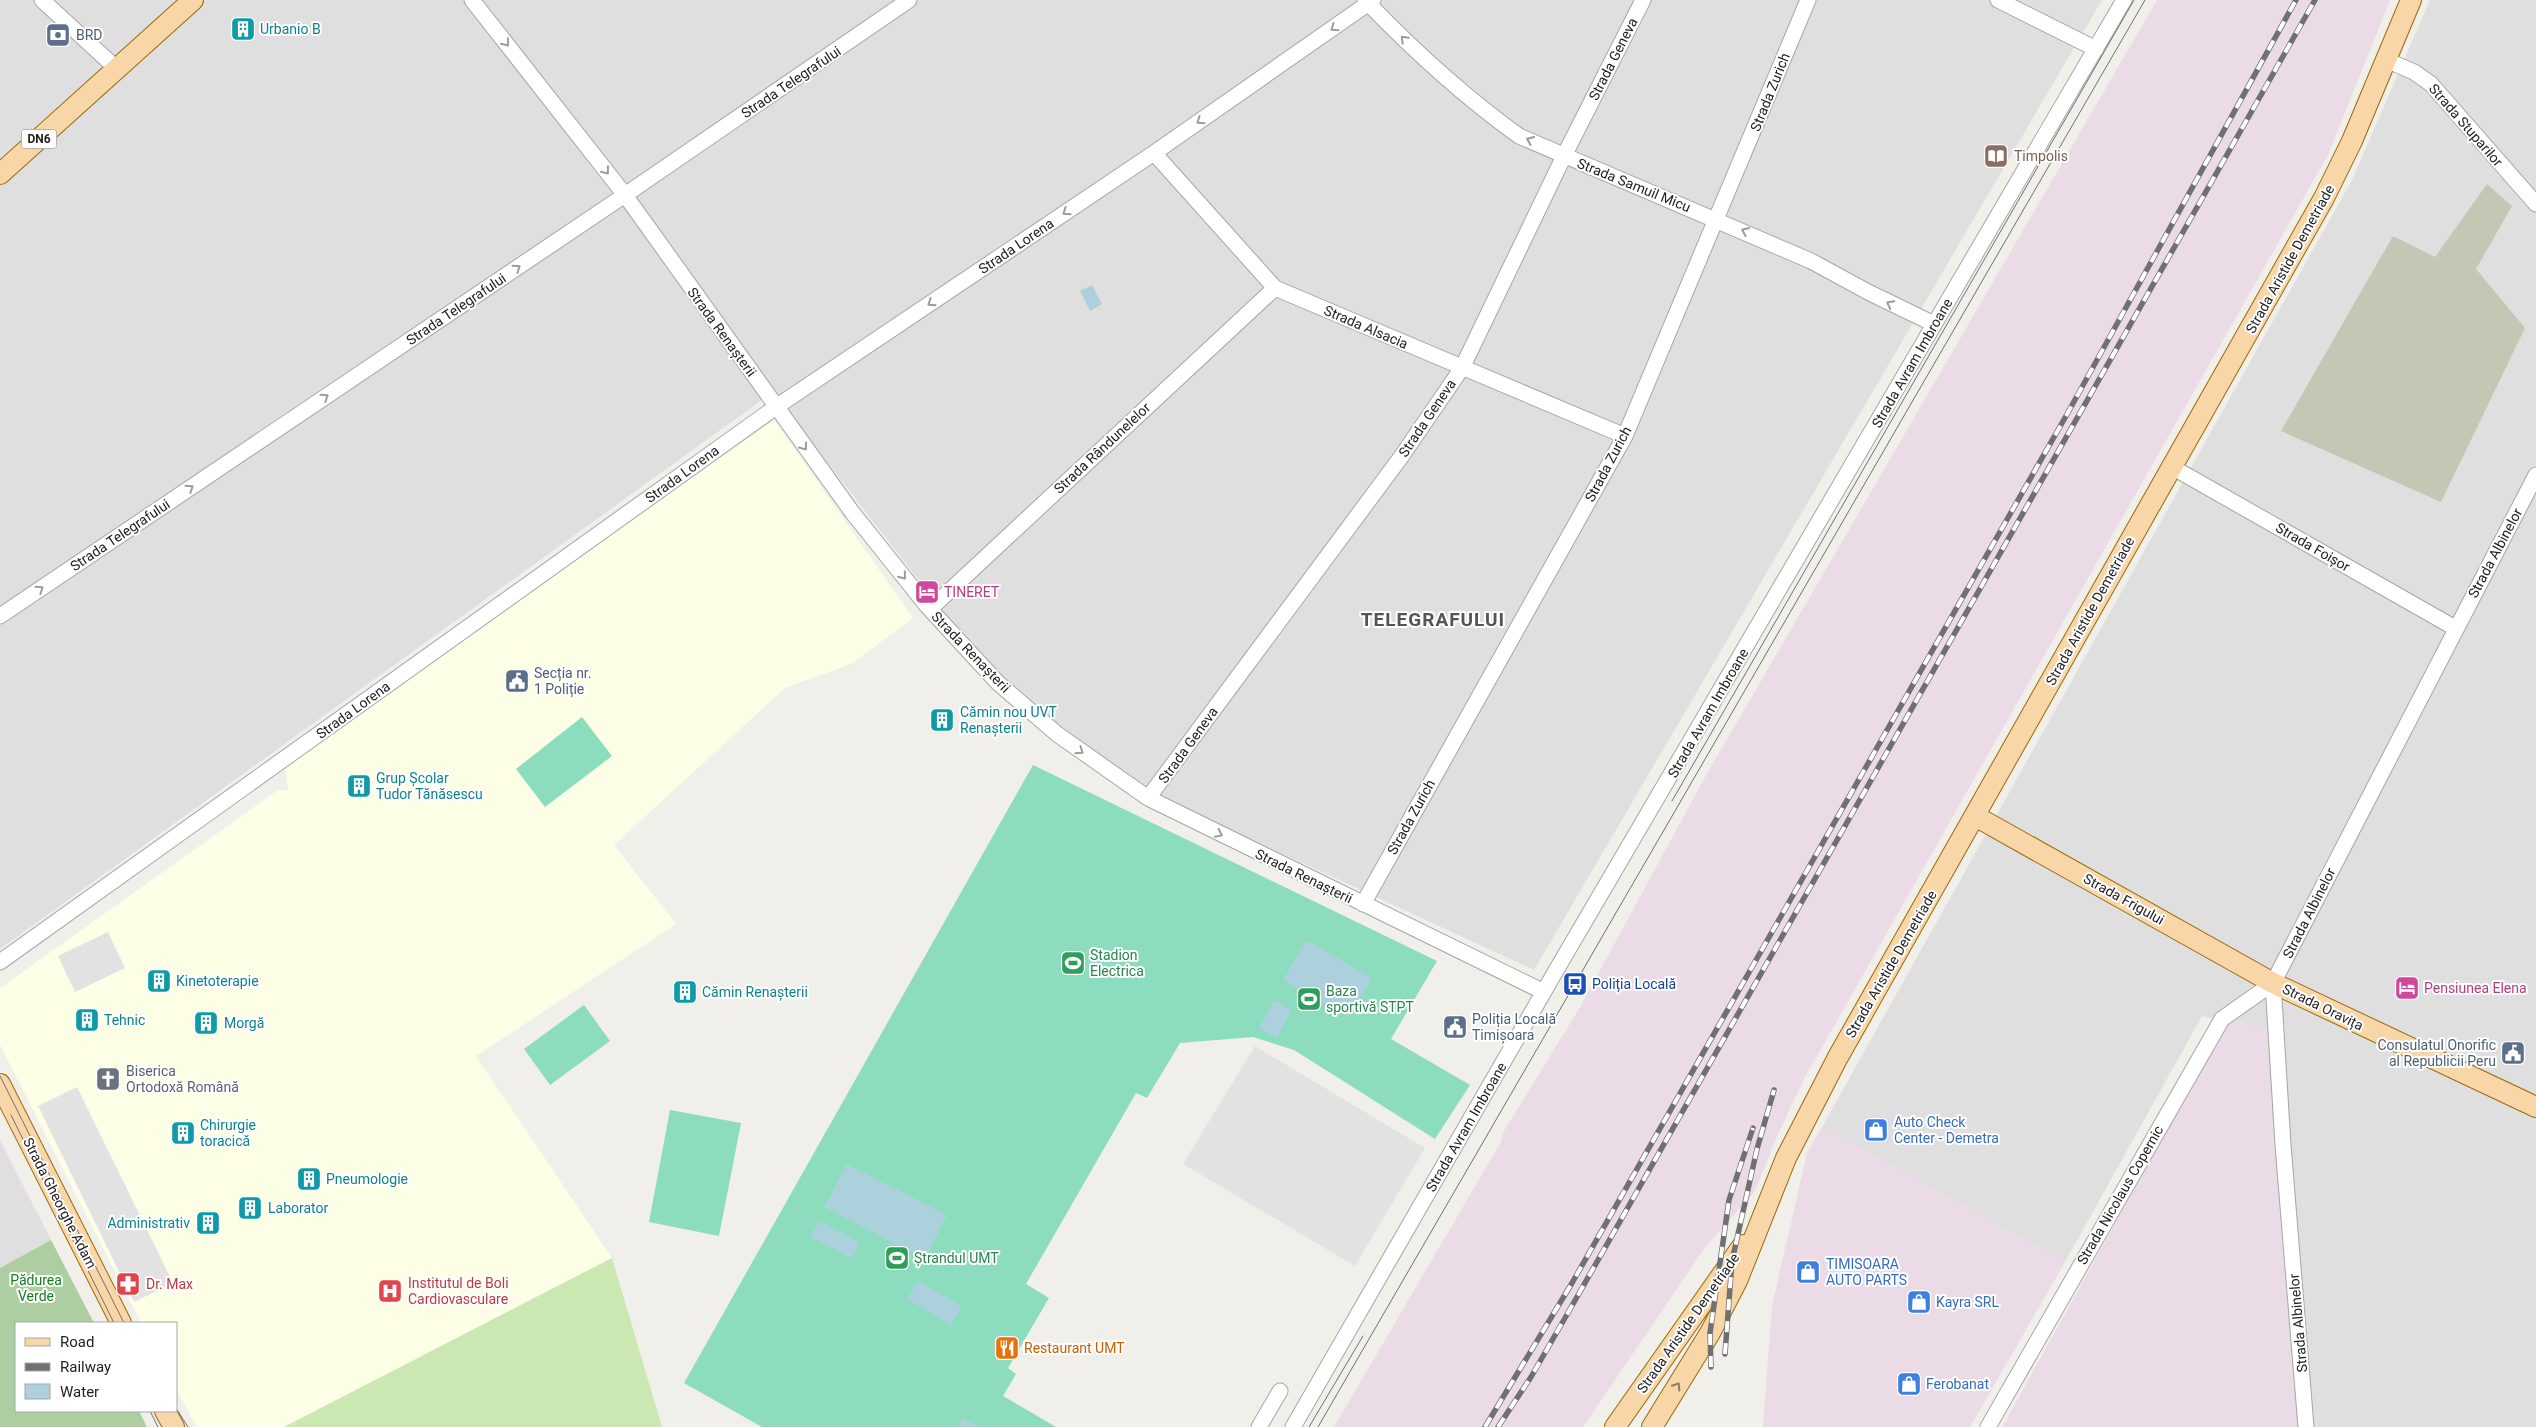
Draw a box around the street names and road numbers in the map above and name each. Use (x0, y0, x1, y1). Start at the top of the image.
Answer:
street label: Strada Geneva (1585, 15, 1641, 103)
street label: Strada Telegrafului (738, 43, 844, 121)
street label: Strada Zurich (1747, 50, 1793, 134)
street label: Strada Stuparilor (2426, 80, 2506, 170)
road number: DN6 (22, 130, 56, 148)
street label: Strada Samuil Micu (1575, 155, 1693, 215)
street label: Strada Aristide Demetriade (2242, 182, 2338, 336)
street label: Strada Lorena (976, 215, 1056, 277)
street label: Strada Telegrafului (403, 270, 509, 348)
street label: Strada Renașterii (684, 284, 760, 380)
street label: Strada Avram Imbroane (1868, 295, 1956, 431)
street label: Strada Alsacia (1322, 302, 1410, 352)
street label: Strada Geneva (1395, 376, 1459, 460)
street label: Strada Rândunelelor (1051, 399, 1154, 497)
street label: Strada Zurich (1581, 424, 1635, 504)
street label: Strada Lorena (642, 442, 722, 506)
street label: Strada Telegrafului (67, 496, 173, 574)
street label: Strada Albinelor (2465, 505, 2525, 600)
street label: Strada Foișor (2273, 519, 2353, 576)
street label: Strada Aristide Demetriade (2042, 534, 2138, 688)
street label: Strada Renașterii (928, 608, 1014, 696)
street label: Strada Avram Imbroane (1664, 645, 1752, 781)
street label: Strada Lorena (313, 678, 393, 742)
street label: Strada Geneva (1155, 704, 1221, 786)
street label: Strada Zurich (1384, 777, 1438, 857)
street label: Strada Renașterii (1252, 846, 1355, 907)
street label: Strada Albinelor (2279, 865, 2339, 961)
street label: Strada Frigului (2081, 870, 2167, 928)
street label: Strada Aristide Demetriade (1842, 888, 1940, 1040)
street label: Strada Oravița (2280, 981, 2366, 1034)
street label: Strada Avram Imbroane (1422, 1059, 1510, 1195)
street label: Strada Nicolaus Copernic (2074, 1123, 2166, 1267)
street label: Strada Gheorghe Adam (20, 1135, 100, 1271)
street label: Strada Aristide Demetriade (1633, 1250, 1743, 1396)
street label: Strada Albinelor (2286, 1273, 2310, 1373)

